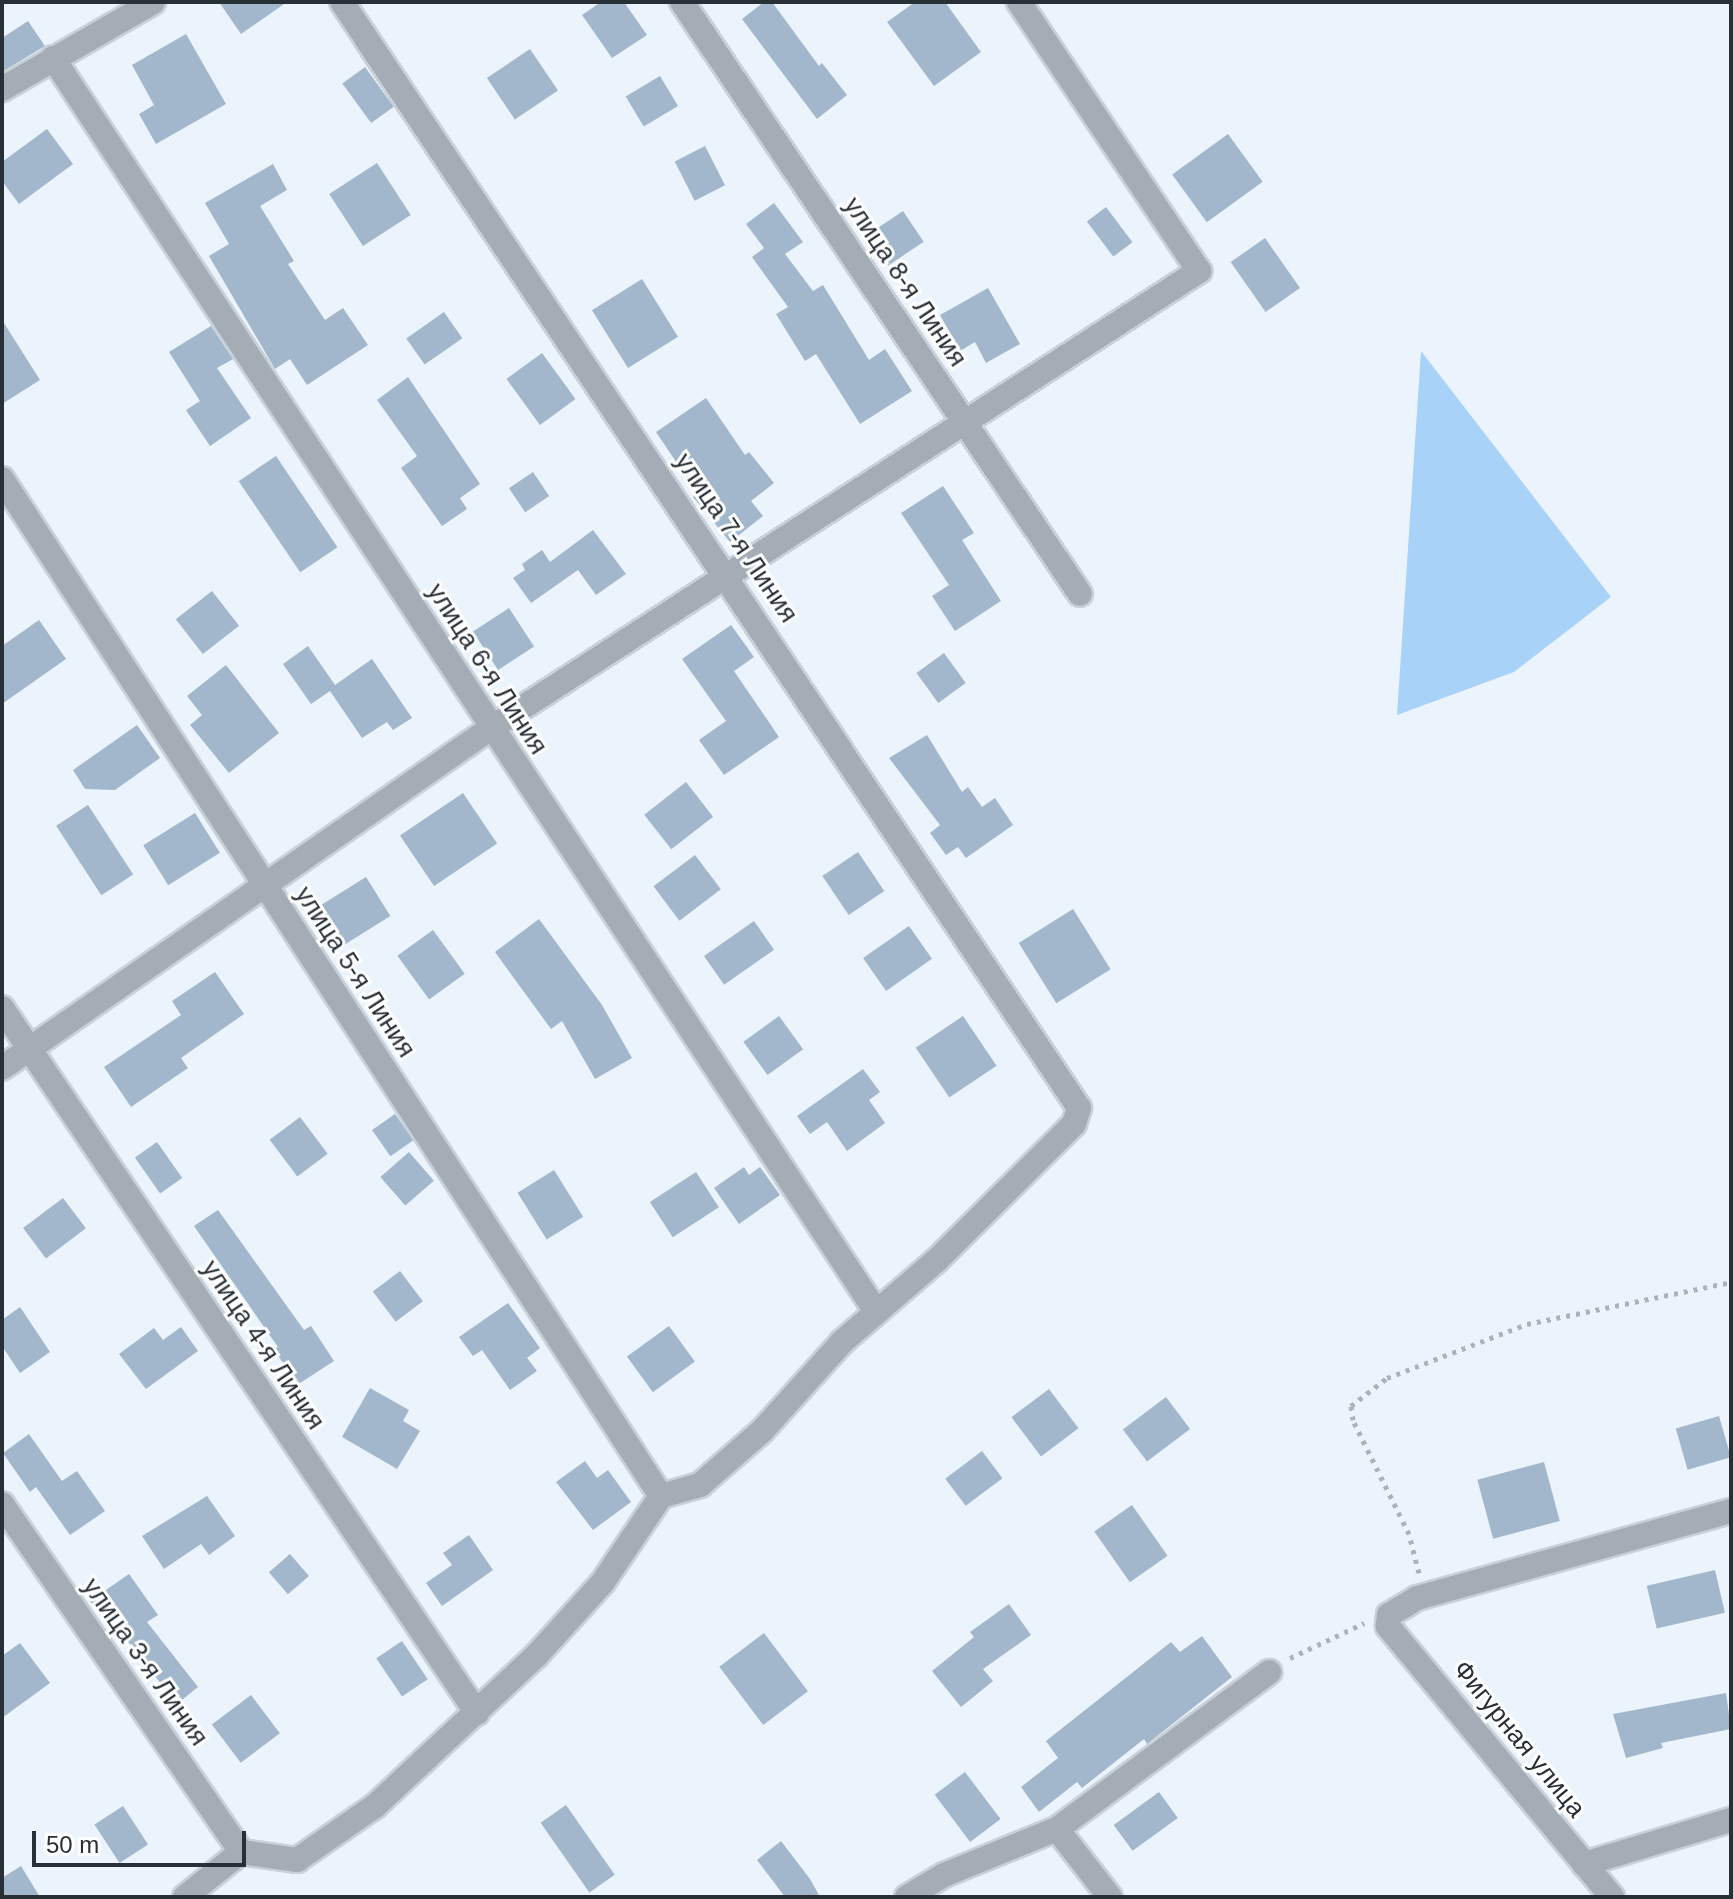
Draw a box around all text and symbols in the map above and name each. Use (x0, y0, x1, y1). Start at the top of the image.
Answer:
street label: улица 8-я Линия (837, 191, 973, 373)
street label: улица 7-я Линия (668, 447, 804, 629)
street label: улица 6-я Линия (420, 578, 554, 760)
street label: улица 5-я Линия (288, 881, 422, 1063)
street label: улица 4-я Линия (195, 1254, 331, 1436)
street label: улица 3-я Линия (76, 1572, 214, 1752)
street label: Фигурная улица (1446, 1654, 1592, 1824)
scale bar (36, 1815, 250, 1865)
text: 50 m (46, 1831, 99, 1858)

